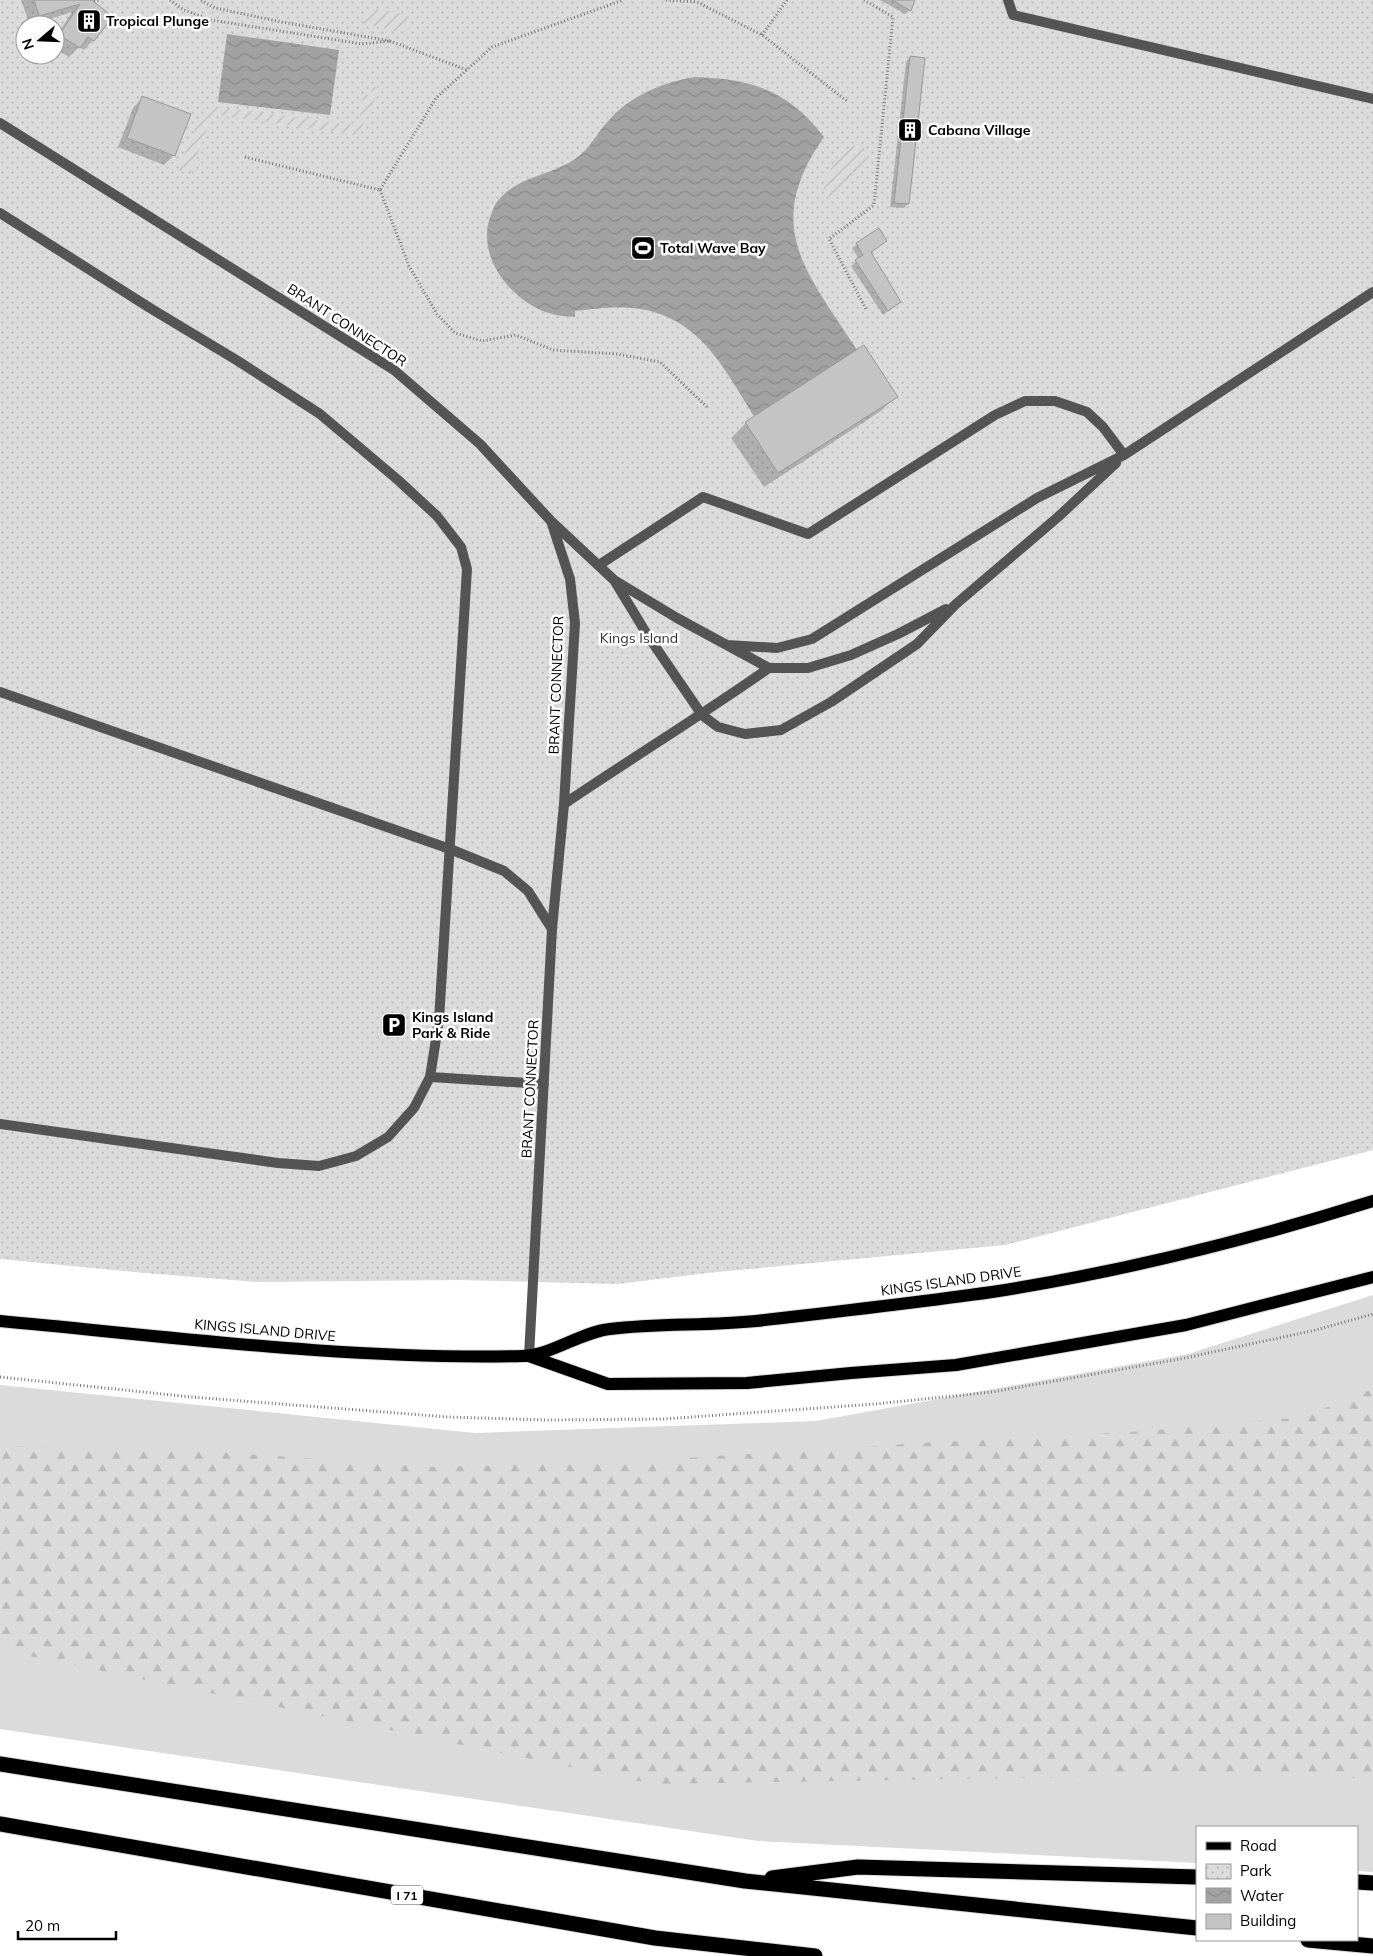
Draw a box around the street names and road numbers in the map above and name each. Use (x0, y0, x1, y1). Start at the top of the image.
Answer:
street label: BRANT CONNECTOR (284, 280, 410, 371)
street label: BRANT CONNECTOR (545, 615, 567, 755)
street label: BRANT CONNECTOR (517, 1019, 543, 1159)
street label: KINGS ISLAND DRIVE (879, 1262, 1023, 1300)
street label: KINGS ISLAND DRIVE (194, 1315, 336, 1345)
road number: I 71 (391, 1886, 423, 1904)

